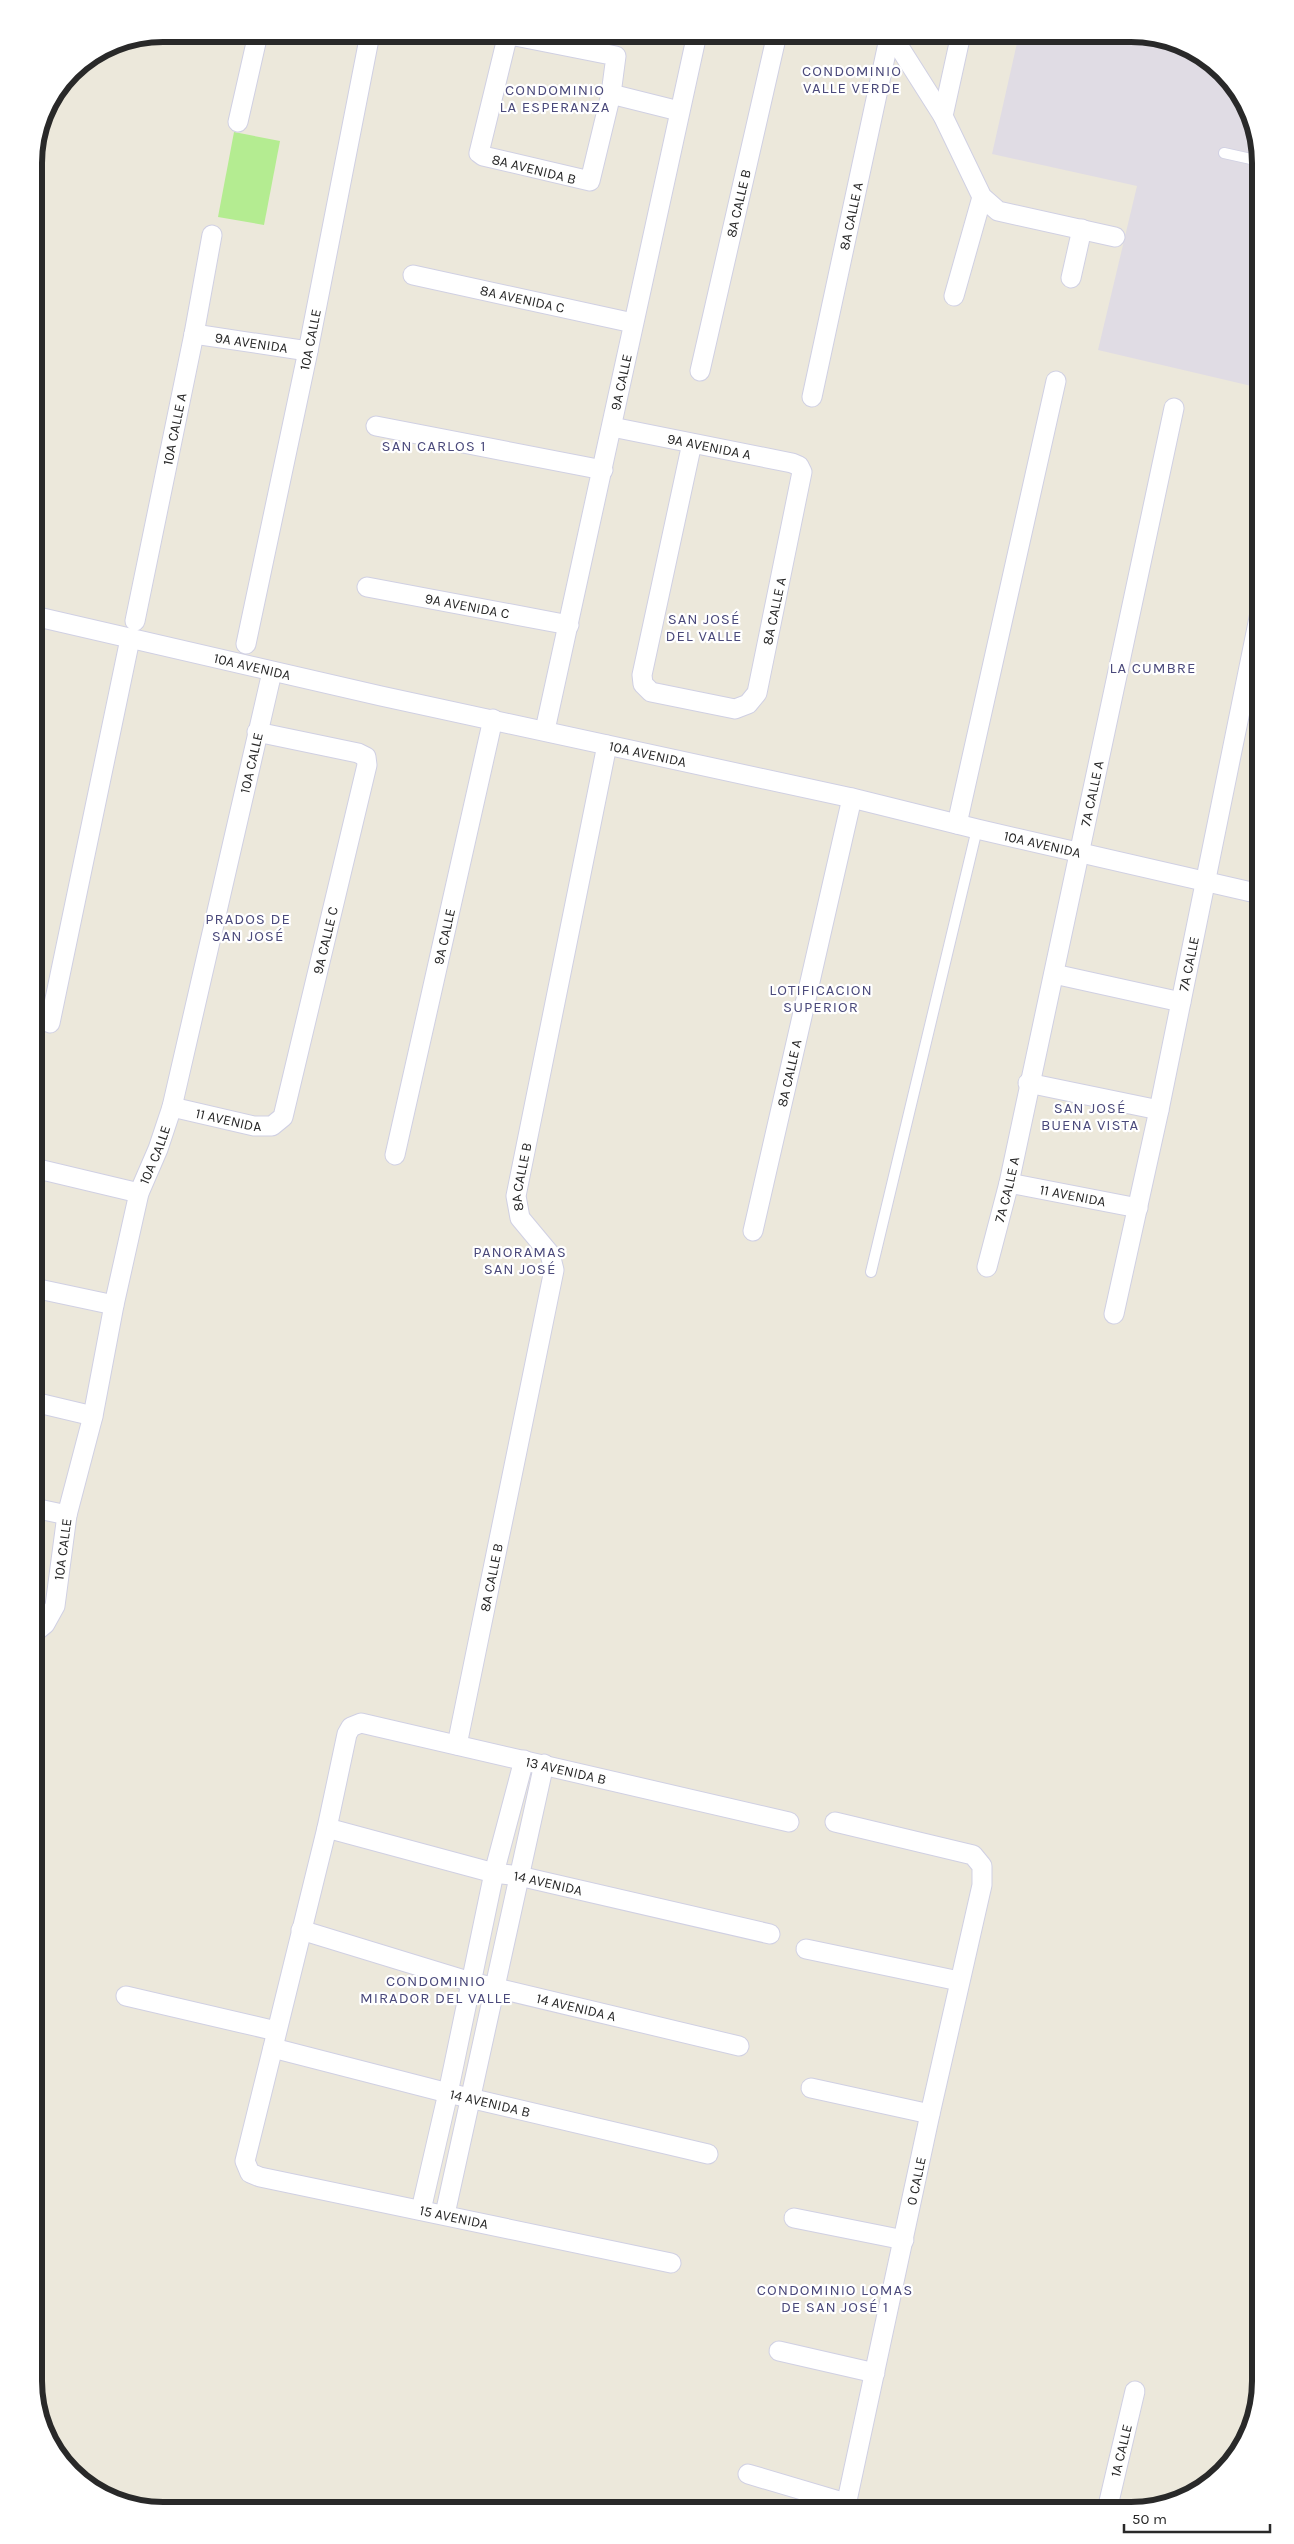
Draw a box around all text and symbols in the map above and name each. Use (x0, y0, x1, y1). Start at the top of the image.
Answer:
district label: CONDOMINIO VALLE VERDE (802, 62, 902, 97)
district label: CONDOMINIO LA ESPERANZA (500, 81, 610, 116)
street label: 8A AVENIDA B (490, 151, 578, 188)
street label: 8A CALLE B (723, 168, 755, 239)
street label: 8A CALLE A (836, 181, 867, 252)
street label: 8A AVENIDA C (478, 282, 566, 317)
street label: 10A CALLE (296, 308, 325, 372)
street label: 9A AVENIDA (214, 329, 289, 357)
street label: 9A CALLE (607, 353, 636, 412)
street label: 10A CALLE A (159, 391, 191, 467)
street label: 9A AVENIDA A (666, 430, 752, 464)
district label: SAN CARLOS 1 (382, 437, 486, 455)
street label: 8A CALLE A (759, 576, 790, 647)
street label: 9A AVENIDA C (424, 590, 511, 623)
district label: SAN JOSÉ DEL VALLE (666, 610, 742, 645)
street label: 10A AVENIDA (212, 650, 292, 684)
district label: LA CUMBRE (1110, 659, 1196, 677)
street label: 10A CALLE (236, 731, 267, 795)
street label: 10A AVENIDA (607, 738, 688, 771)
street label: 7A CALLE A (1077, 759, 1108, 828)
street label: 10A AVENIDA (1002, 827, 1083, 862)
street label: 9A CALLE C (309, 905, 342, 976)
street label: 9A CALLE (430, 907, 459, 966)
district label: PRADOS DE SAN JOSÉ (205, 910, 291, 945)
street label: 7A CALLE (1175, 935, 1203, 993)
district label: LOTIFICACION SUPERIOR (769, 981, 873, 1016)
street label: 8A CALLE A (774, 1038, 806, 1109)
district label: SAN JOSÉ BUENA VISTA (1041, 1099, 1139, 1134)
street label: 11 AVENIDA (194, 1105, 261, 1135)
street label: 10A CALLE (136, 1123, 174, 1187)
street label: 8A CALLE B (508, 1141, 536, 1213)
street label: 7A CALLE A (991, 1155, 1023, 1224)
street label: 11 AVENIDA (1038, 1181, 1107, 1211)
district label: PANORAMAS SAN JOSÉ (473, 1243, 567, 1278)
street label: 10A CALLE (50, 1518, 75, 1581)
street label: 8A CALLE B (476, 1542, 507, 1613)
street label: 13 AVENIDA B (524, 1753, 608, 1788)
street label: 14 AVENIDA (513, 1867, 584, 1899)
district label: CONDOMINIO MIRADOR DEL VALLE (360, 1972, 512, 2007)
street label: 14 AVENIDA A (535, 1990, 618, 2025)
street label: 14 AVENIDA B (448, 2086, 532, 2121)
street label: 0 CALLE (903, 2155, 930, 2207)
street label: 15 AVENIDA (418, 2202, 490, 2233)
district label: CONDOMINIO LOMAS DE SAN JOSÉ 1 (757, 2281, 913, 2316)
street label: 1A CALLE (1107, 2423, 1136, 2479)
scale bar (1124, 2502, 1270, 2534)
text: 50 m (1132, 2510, 1167, 2528)

